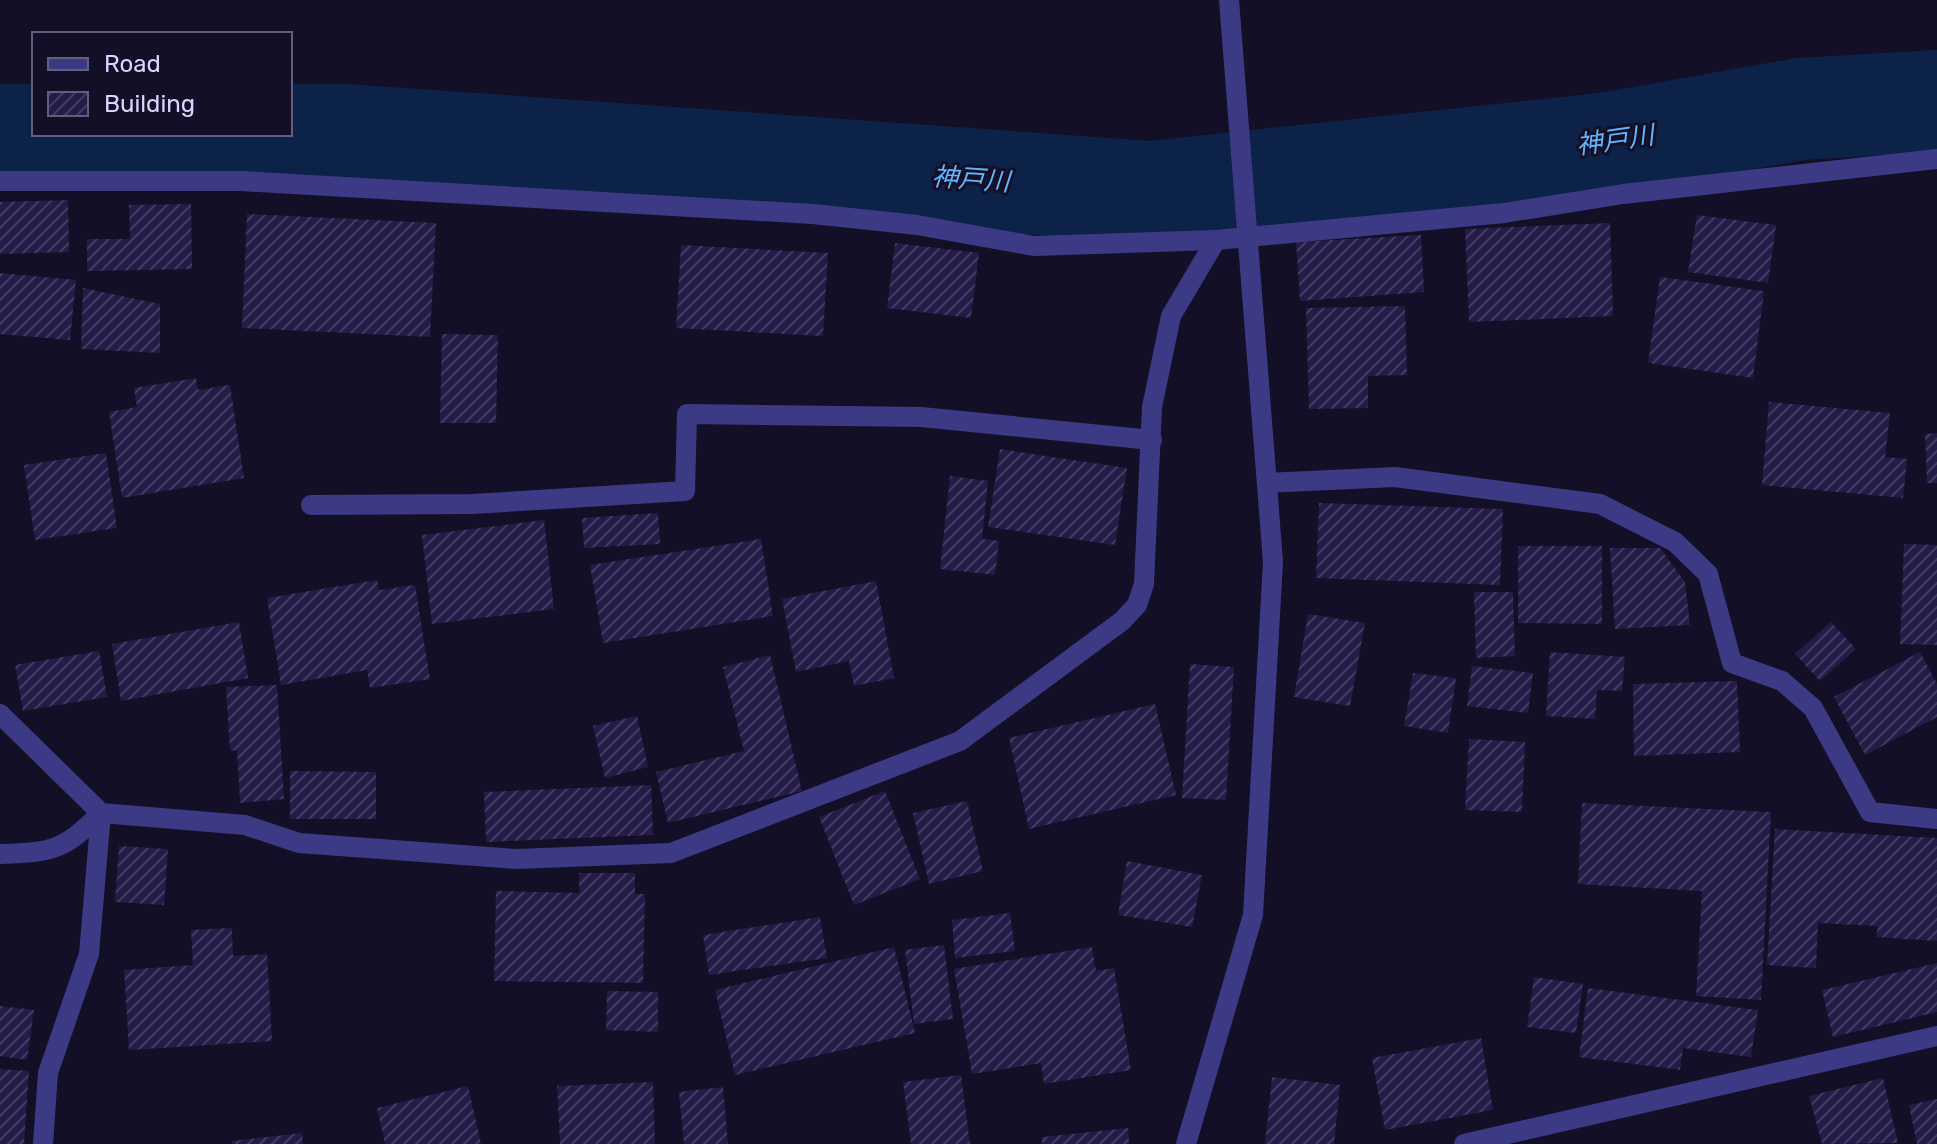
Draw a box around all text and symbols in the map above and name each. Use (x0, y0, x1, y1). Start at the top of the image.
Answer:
legend (32, 32, 292, 136)
text: Road (104, 50, 161, 78)
text: Building (104, 90, 195, 118)
water label: 神戸川 (1574, 119, 1659, 161)
water label: 神戸川 (931, 161, 1014, 198)

